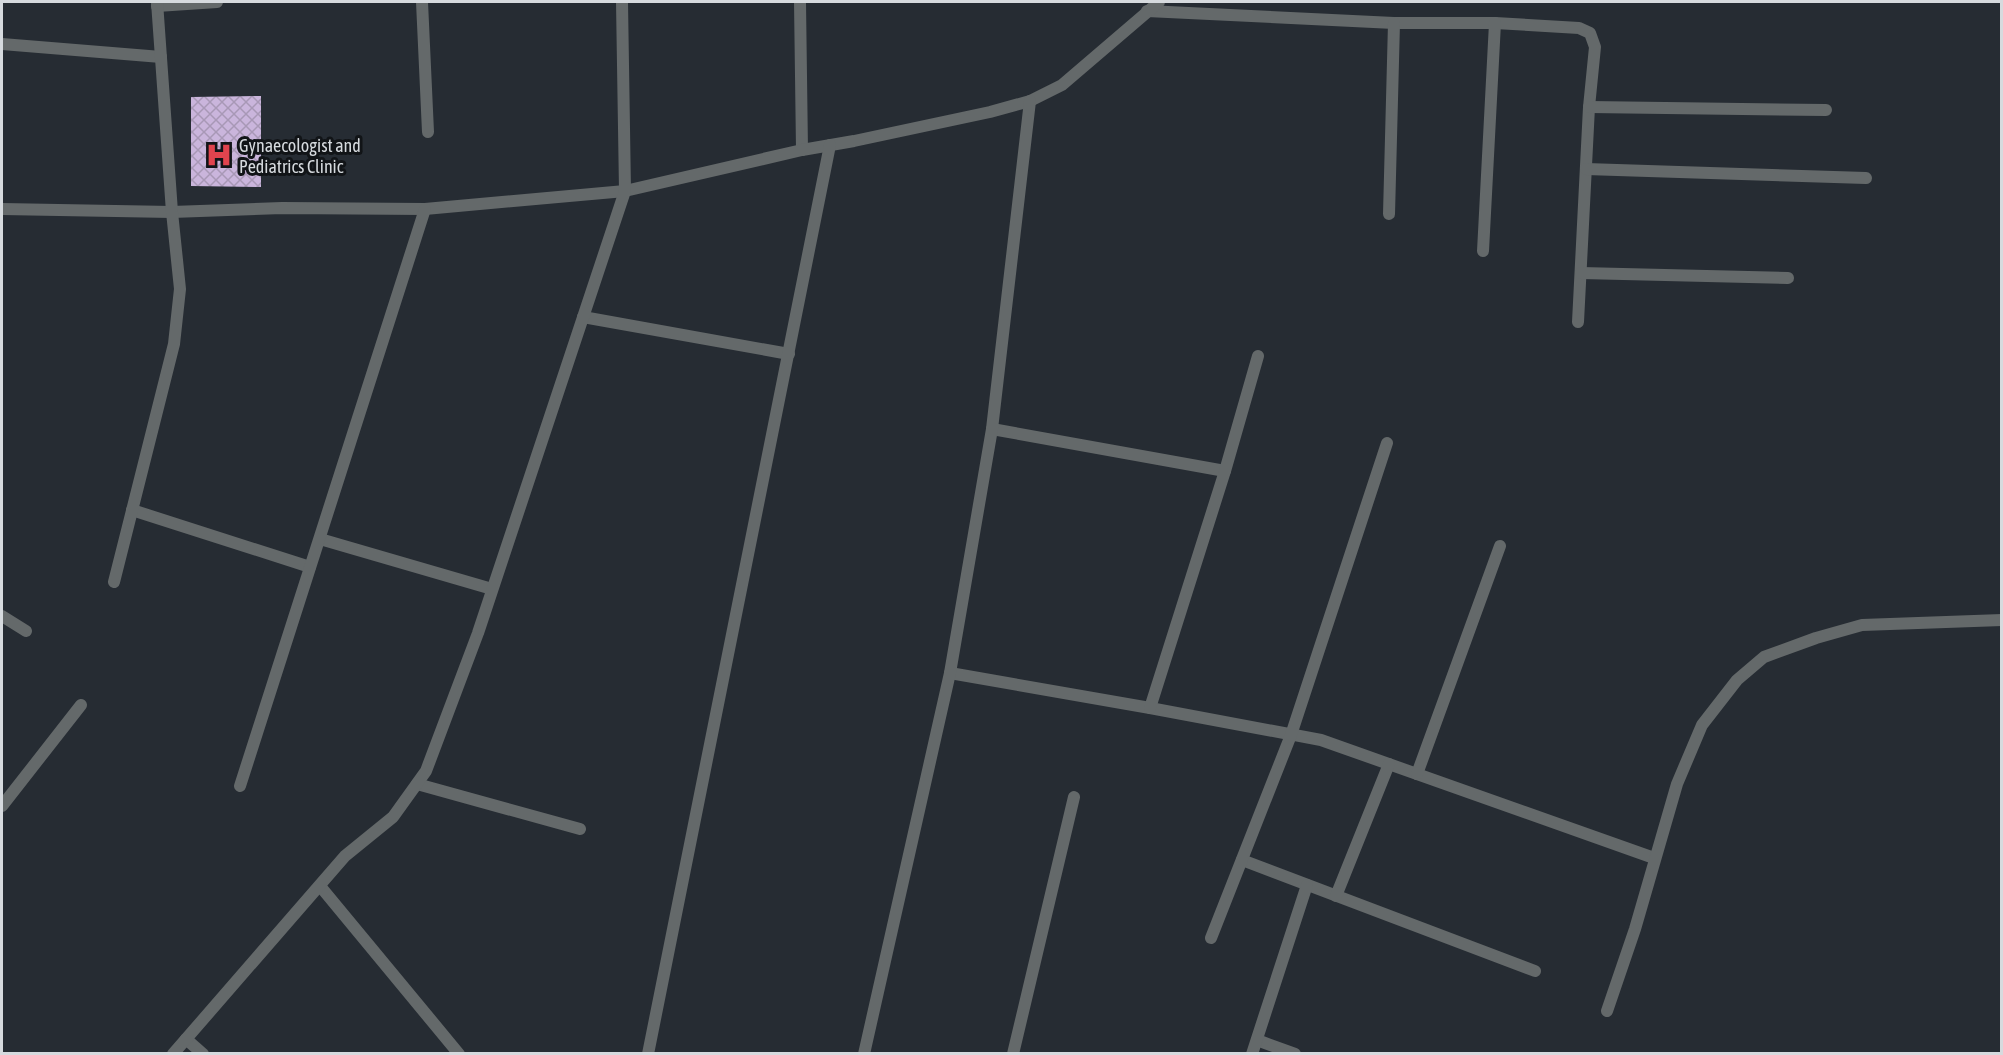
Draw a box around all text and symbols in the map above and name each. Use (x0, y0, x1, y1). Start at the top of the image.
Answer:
place label: Gynaecologist and Pediatrics Clinic (239, 135, 361, 177)
hospital icon: Gynaecologist and Pediatrics Clinic (204, 140, 234, 170)

